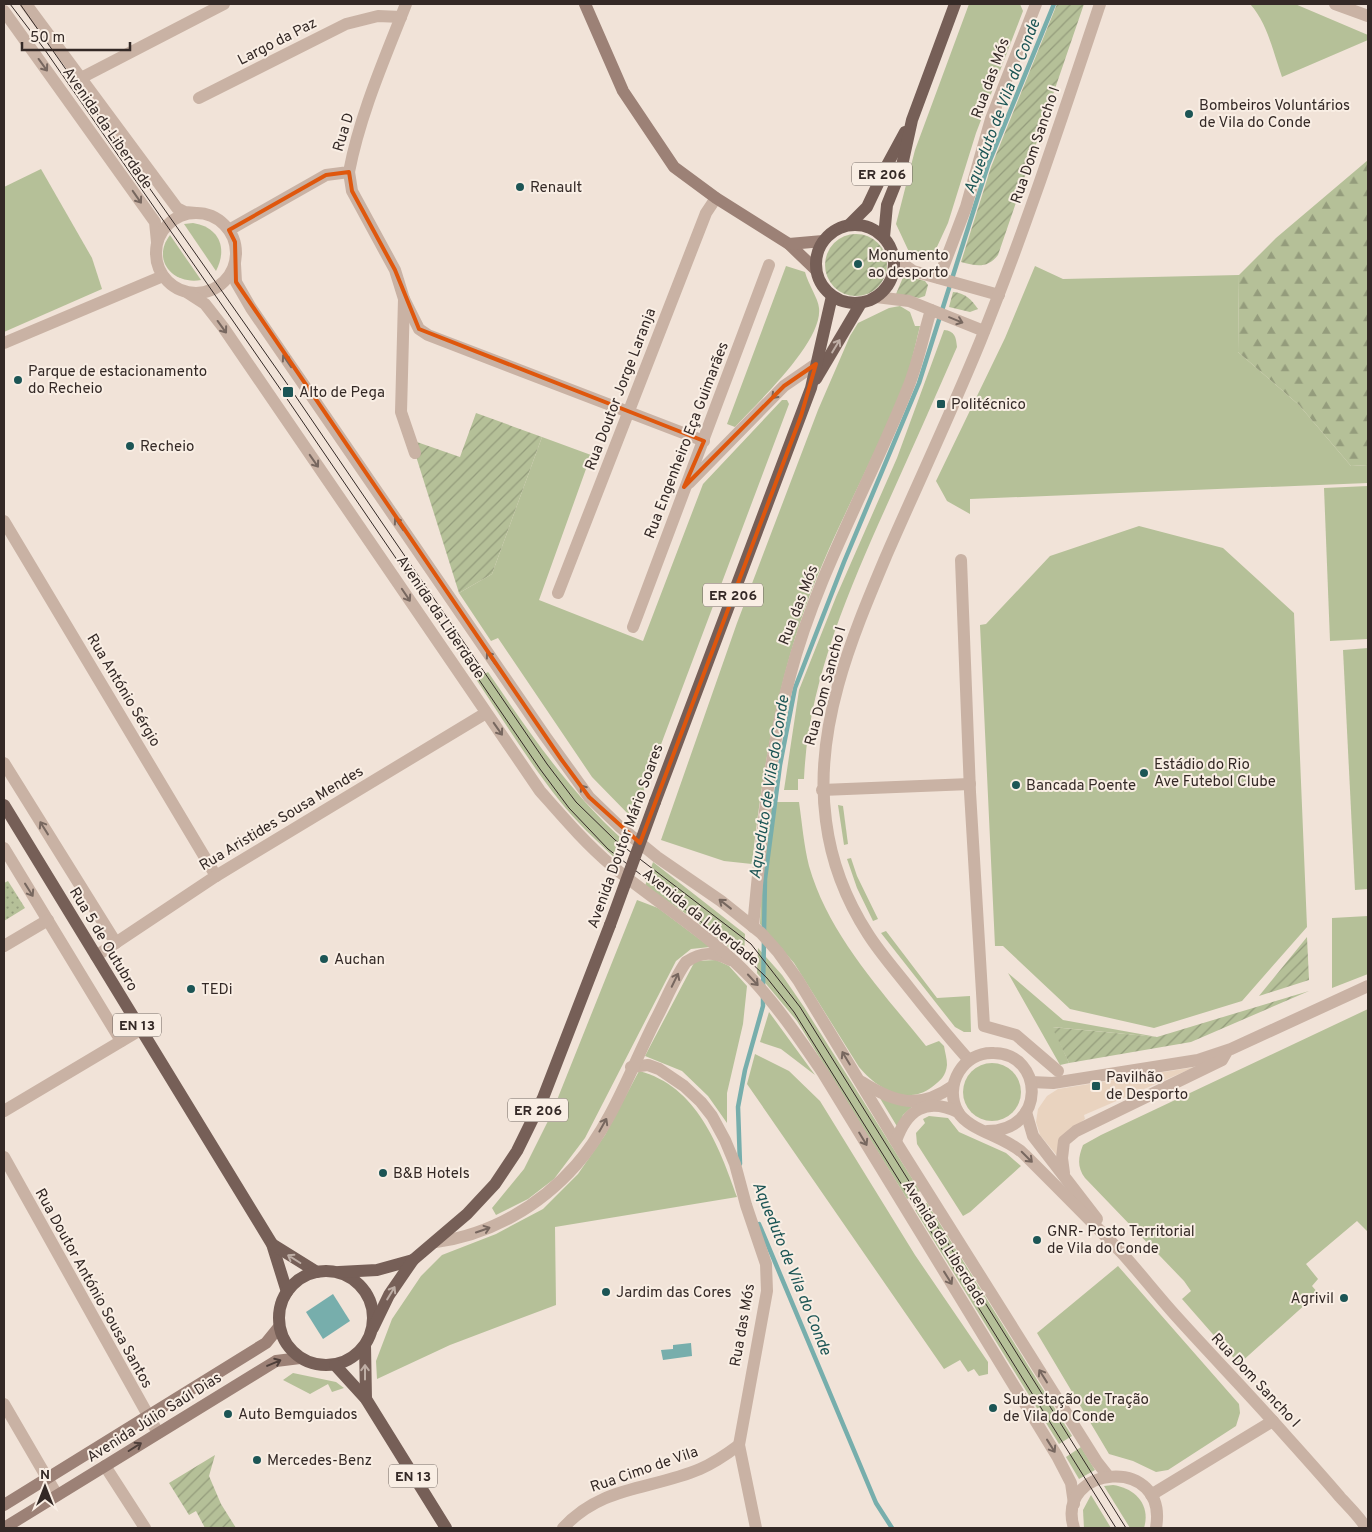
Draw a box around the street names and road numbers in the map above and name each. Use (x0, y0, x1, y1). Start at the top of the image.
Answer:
street label: Largo da Paz (235, 14, 321, 70)
street label: Rua das Mós (968, 36, 1015, 121)
street label: Avenida da Liberdade (57, 64, 156, 194)
street label: Rua Dom Sancho I (1008, 85, 1065, 206)
street label: Rua D (330, 111, 359, 154)
road number: ER 206 (852, 162, 912, 185)
street label: Rua Doutor Jorge Laranja (582, 306, 661, 473)
street label: Rua Engenheiro Eça Guimarães (641, 339, 734, 542)
street label: Avenida da Liberdade (391, 553, 488, 683)
street label: Rua das Mós (775, 563, 823, 648)
road number: ER 206 (703, 584, 763, 606)
street label: Rua Dom Sancho I (801, 625, 851, 748)
street label: Rua António Sérgio (81, 631, 164, 751)
street label: Avenida Doutor Mário Soares (584, 742, 669, 931)
street label: Rua Aristides Sousa Mendes (196, 763, 367, 876)
street label: Avenida da Liberdade (638, 865, 762, 971)
street label: Rua 5 de Outubro (64, 884, 141, 995)
road number: EN 13 (113, 1014, 161, 1036)
road number: ER 206 (508, 1098, 568, 1122)
street label: Avenida da Liberdade (897, 1177, 990, 1310)
street label: Rua Doutor António Sousa Santos (30, 1185, 156, 1392)
street label: Rua das Mós (727, 1282, 760, 1368)
street label: Rua Dom Sancho I (1206, 1330, 1304, 1432)
street label: Avenida Júlio Saúl Dias (84, 1369, 226, 1467)
street label: Rua Cimo de Vila (588, 1443, 701, 1498)
road number: EN 13 (389, 1464, 437, 1488)

